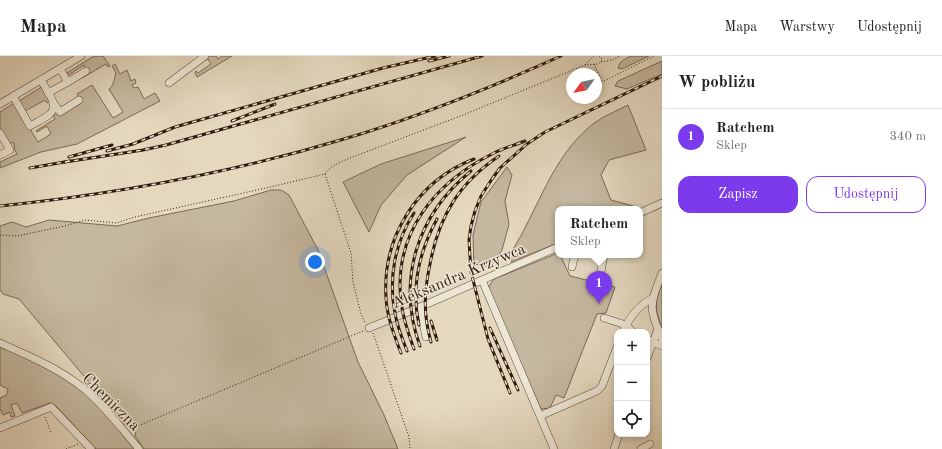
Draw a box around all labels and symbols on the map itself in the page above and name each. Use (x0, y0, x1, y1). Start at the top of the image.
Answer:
north arrow (566, 68, 602, 104)
street label: Aleksandra Krzywca (390, 241, 528, 312)
your location (305, 252, 325, 272)
pin: 1 (586, 271, 612, 304)
street label: Chemiczna (79, 370, 143, 434)

